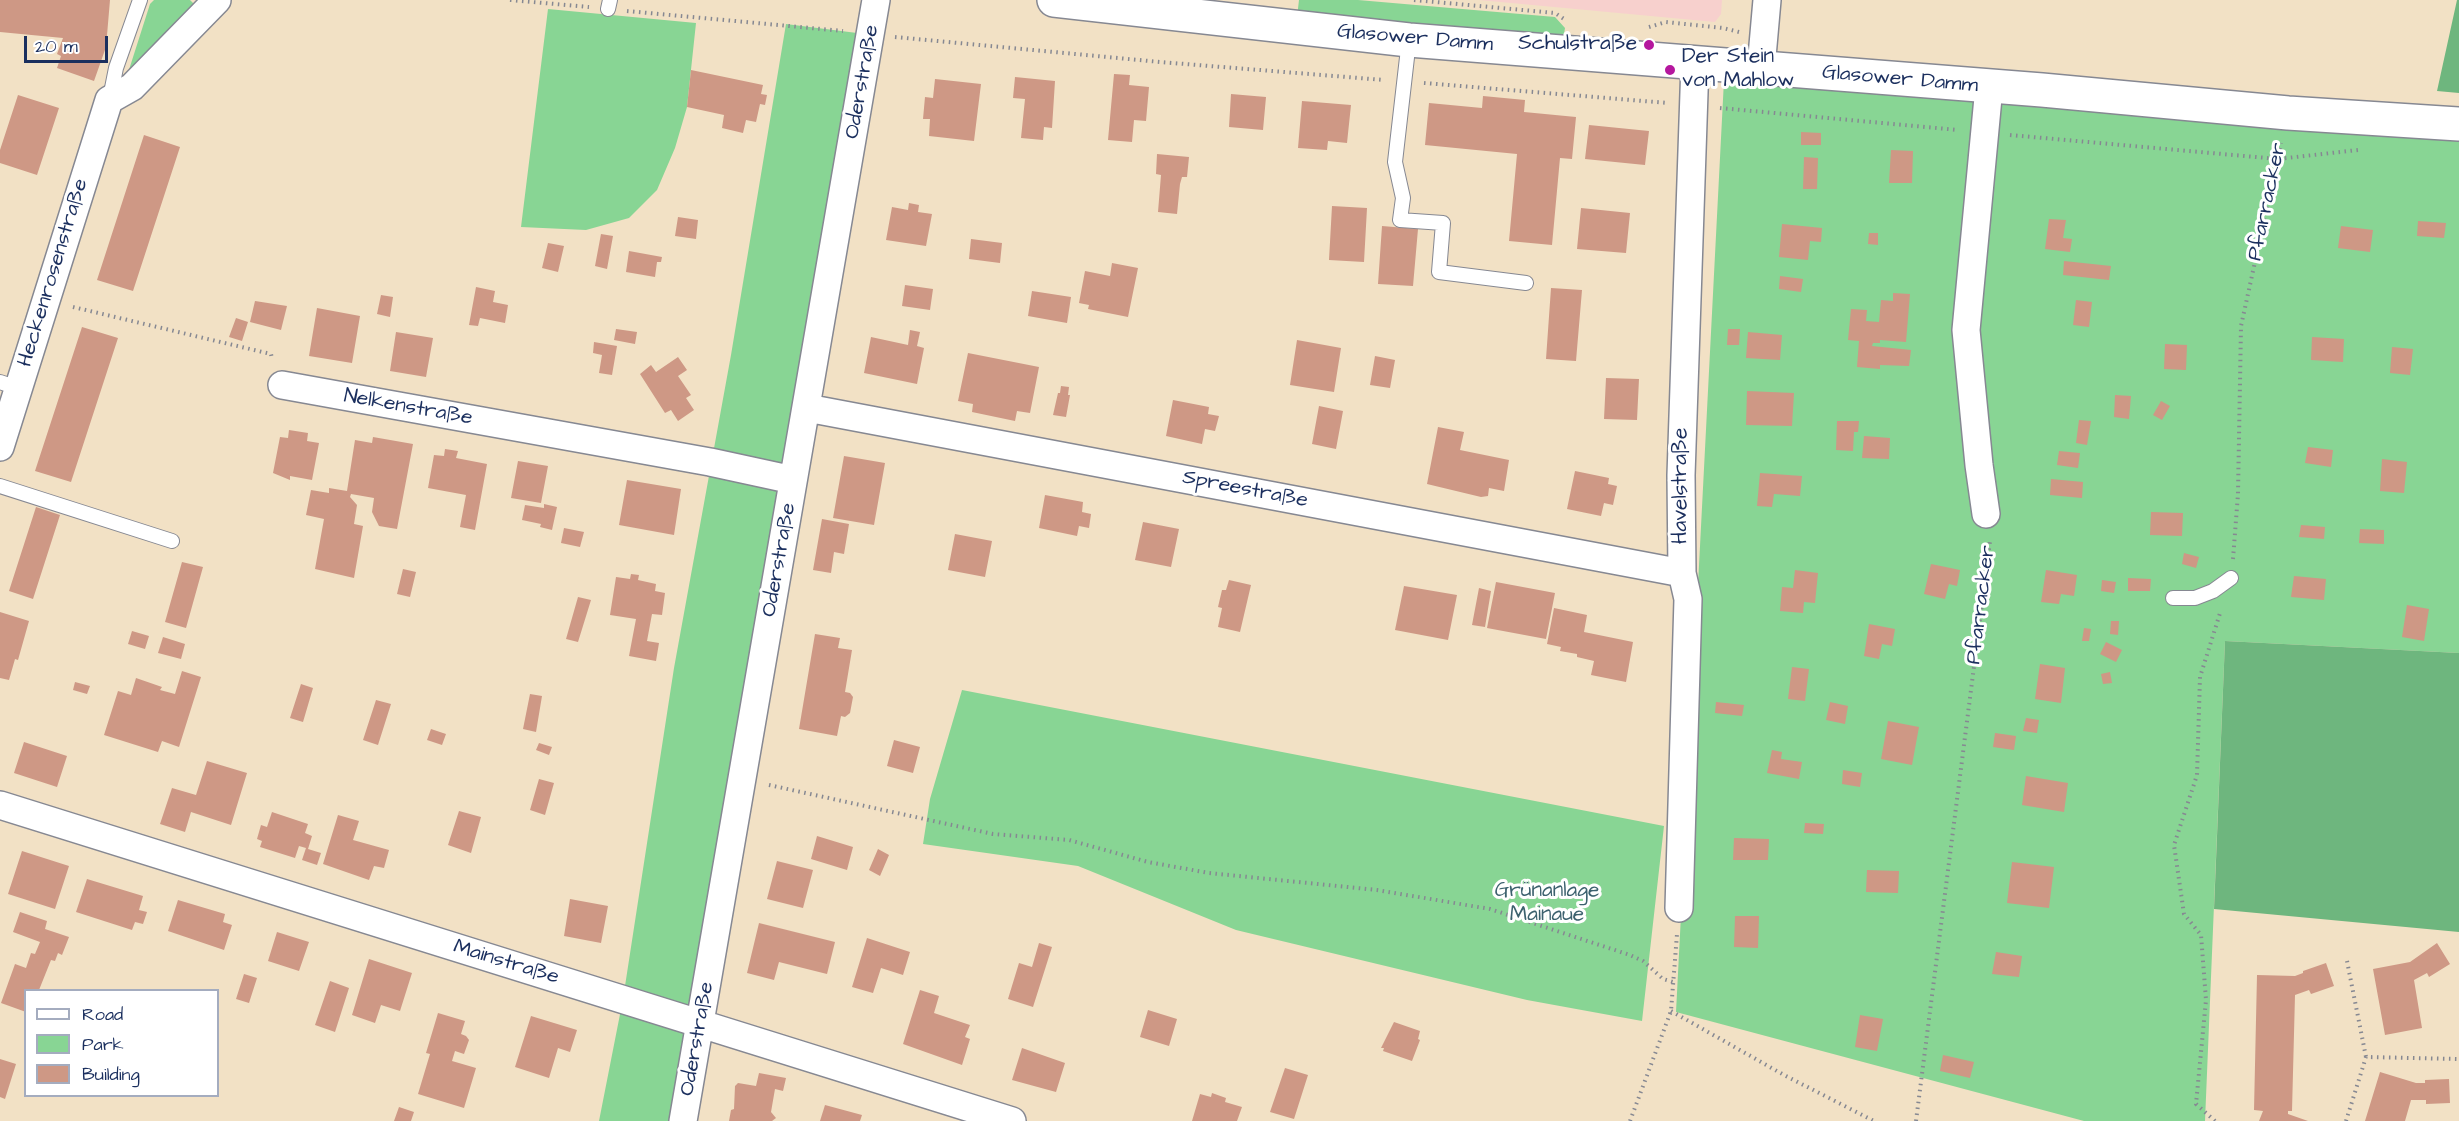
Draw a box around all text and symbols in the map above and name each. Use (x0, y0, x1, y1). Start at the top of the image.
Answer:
street label: Glasower Damm (1336, 20, 1494, 58)
street label: Oderstraße (841, 23, 885, 141)
scale bar (27, 24, 111, 62)
place label: Schulstraße (1518, 32, 1637, 58)
text: 20 m (35, 34, 78, 59)
marker: Schulstraße (1642, 38, 1656, 52)
place label: Der Stein von Mahlow (1682, 45, 1794, 95)
street label: Glasower Damm (1821, 61, 1979, 99)
marker: Der Stein von Mahlow (1663, 63, 1677, 77)
street label: Pfarracker (2243, 141, 2293, 263)
street label: Heckenrosenstraße (13, 176, 95, 370)
street label: Nelkenstraße (342, 384, 474, 432)
street label: Havelstraße (1669, 428, 1695, 544)
street label: Spreestraße (1180, 466, 1310, 514)
street label: Oderstraße (758, 501, 802, 619)
street label: Pfarracker (1962, 544, 2002, 666)
park label: Grünanlage Mainaue (1495, 879, 1599, 929)
street label: Mainstraße (450, 935, 562, 991)
street label: Oderstraße (676, 980, 720, 1098)
legend (24, 989, 219, 1097)
text: Road (82, 1002, 123, 1027)
text: Park (82, 1032, 124, 1057)
text: Building (82, 1062, 140, 1087)

